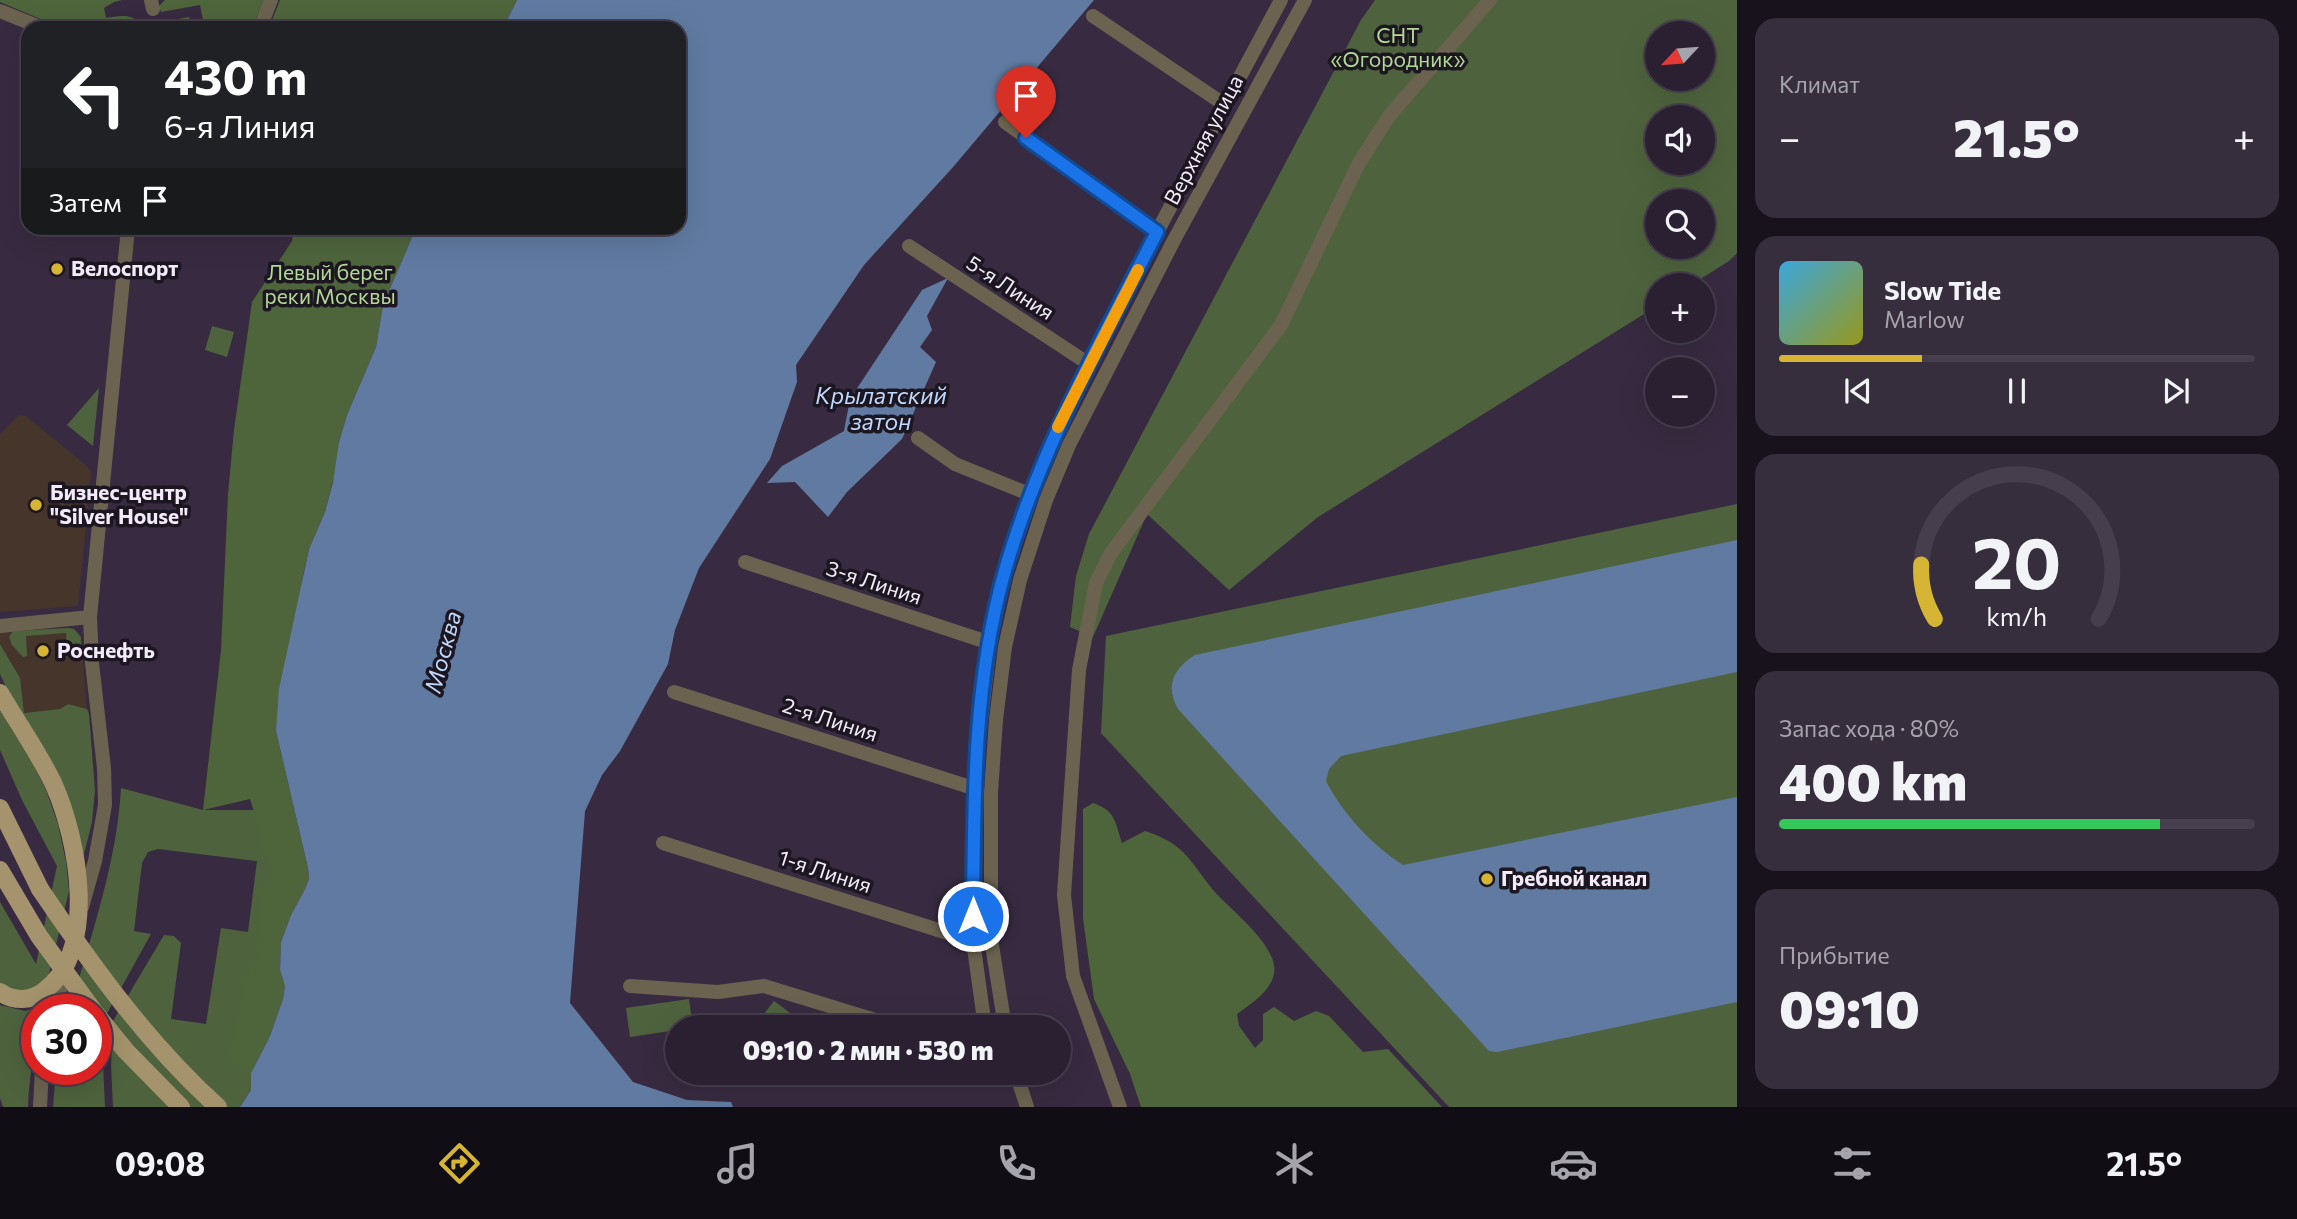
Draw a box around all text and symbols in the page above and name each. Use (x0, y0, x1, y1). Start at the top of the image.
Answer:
north arrow (1645, 21, 1715, 91)
map controls (1645, 21, 1715, 427)
park label: СНТ «Огородник» (1331, 22, 1465, 71)
text: 430 m (164, 45, 307, 105)
icon: left (49, 49, 140, 140)
pin (996, 66, 1056, 138)
street label: Верхняя улица (1158, 70, 1247, 208)
text: Климат (1779, 70, 1860, 98)
icon: arrive (1007, 77, 1045, 115)
text: 21.5° (1953, 104, 2080, 168)
text: 6-я Линия (164, 105, 316, 145)
button: sound (1645, 105, 1715, 175)
text: − (1779, 113, 1801, 160)
text: + (2233, 113, 2255, 160)
icon: arrive (136, 182, 174, 220)
text: Затем (49, 186, 122, 217)
button: search (1645, 189, 1715, 259)
street label: 5-я Линия (963, 249, 1059, 324)
place label: Велоспорт (71, 255, 178, 280)
park label: Левый берег реки Москвы (264, 259, 396, 308)
marker: Велоспорт (49, 261, 65, 277)
button: + (1645, 273, 1715, 343)
text: Slow Tide (1884, 274, 2001, 305)
text: Marlow (1884, 305, 1965, 333)
button: − (1645, 357, 1715, 427)
icon: previous (1839, 372, 1877, 410)
icon: pause (1998, 372, 2036, 410)
icon: next (2157, 372, 2195, 410)
water label: Крылатский затон (815, 381, 947, 435)
place label: Бизнес-центр "Silver House" (50, 479, 188, 528)
marker: Бизнес-центр "Silver House" (28, 497, 44, 513)
text: 20 (1972, 516, 2062, 605)
street label: 3-я Линия (824, 554, 925, 609)
text: km/h (1987, 601, 2047, 631)
water label: Москва (418, 608, 466, 696)
place label: Роснефть (57, 637, 155, 662)
marker: Роснефть (35, 643, 51, 659)
street label: 2-я Линия (780, 691, 881, 746)
text: Запас хода · 80% (1779, 714, 1959, 742)
text: 400 km (1779, 748, 1967, 812)
street label: 1-я Линия (776, 844, 875, 897)
place label: Гребной канал (1501, 865, 1647, 890)
marker: Гребной канал (1479, 871, 1495, 887)
position arrow (936, 879, 1010, 953)
text: Прибытие (1779, 941, 1890, 969)
text: 09:10 (1779, 975, 1920, 1039)
speed limit sign: 30 (21, 994, 112, 1085)
text: 09:10 · 2 мин · 530 m (743, 1034, 993, 1065)
icon: directions (435, 1139, 484, 1188)
icon: music (713, 1139, 762, 1188)
icon: phone (992, 1139, 1041, 1188)
icon: climate (1270, 1139, 1319, 1188)
icon: car (1549, 1139, 1598, 1188)
icon: filters (1828, 1139, 1877, 1188)
text: 09:08 (115, 1143, 205, 1183)
text: 21.5° (2106, 1143, 2182, 1183)

